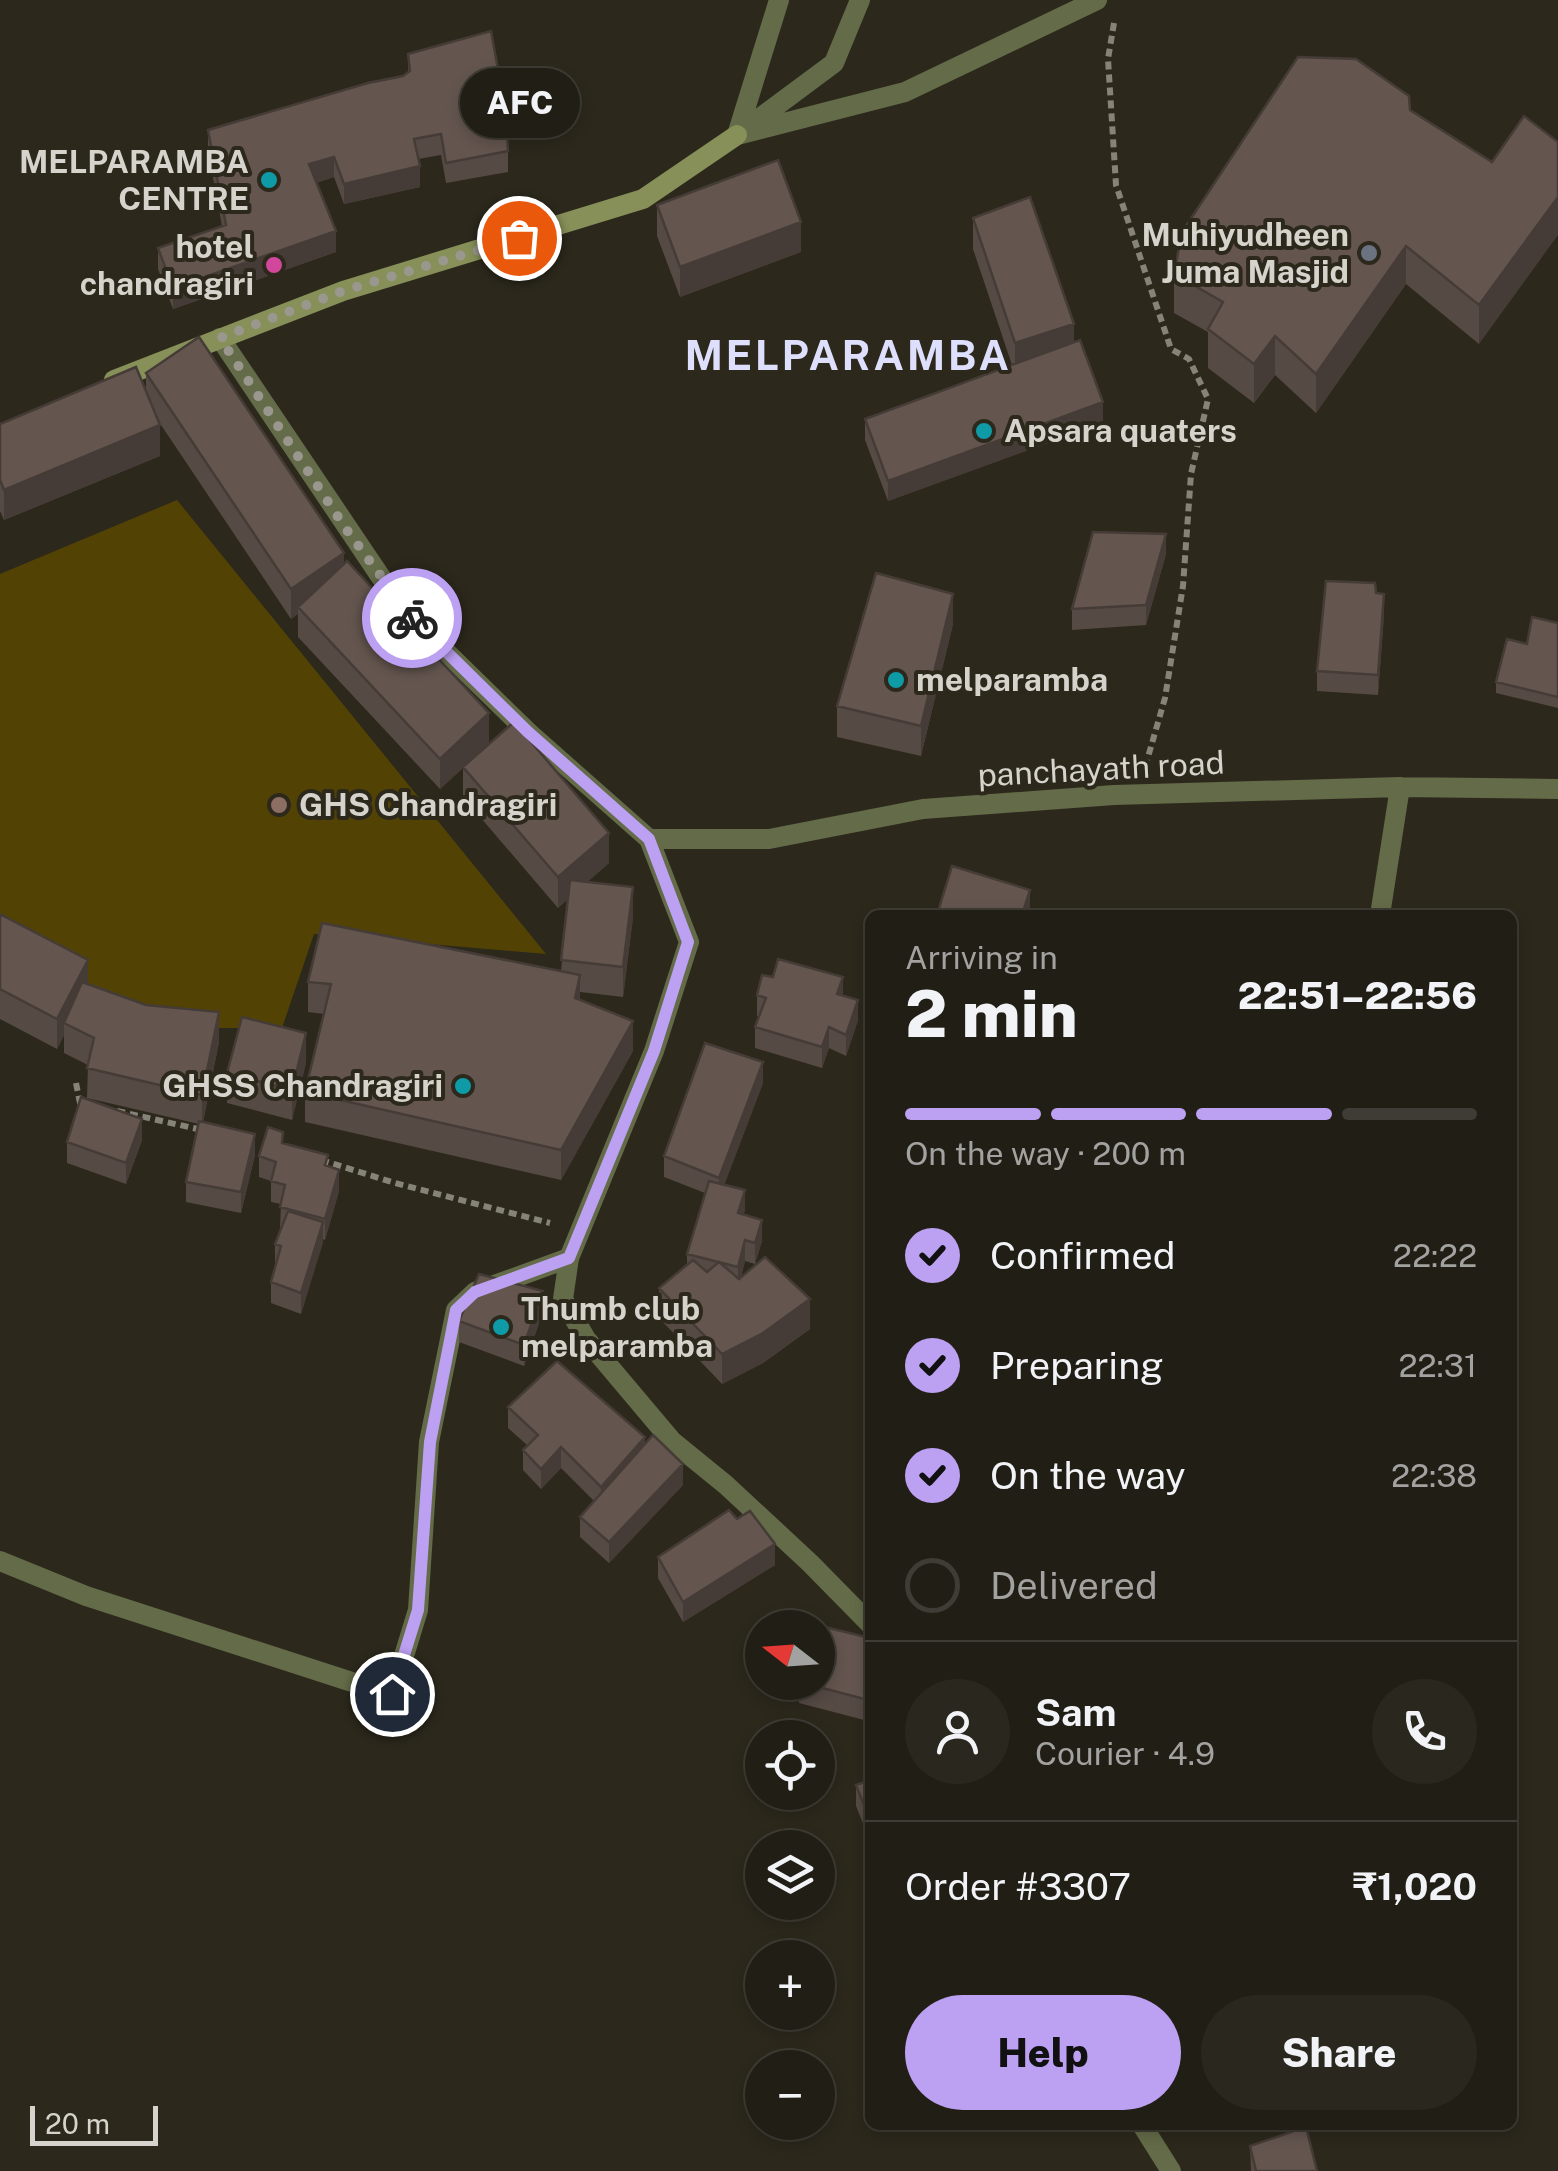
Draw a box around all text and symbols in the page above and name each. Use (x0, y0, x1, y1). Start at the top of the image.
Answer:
callout: AFC (459, 68, 579, 138)
text: AFC (487, 84, 553, 121)
place label: MELPARAMBA CENTRE (19, 143, 249, 217)
marker: MELPARAMBA CENTRE (258, 169, 280, 191)
pin (477, 196, 562, 281)
icon: bag (492, 211, 547, 266)
place label: Muhiyudheen Juma Masjid (1142, 216, 1349, 290)
place label: hotel chandragiri (80, 228, 254, 302)
marker: Muhiyudheen Juma Masjid (1358, 242, 1380, 264)
marker: hotel chandragiri (263, 254, 285, 276)
district label: MELPARAMBA (685, 330, 1012, 379)
place label: Apsara quaters (1004, 412, 1237, 449)
marker: Apsara quaters (973, 420, 995, 442)
courier (362, 568, 462, 668)
icon: bike (385, 591, 440, 646)
place label: melparamba (916, 661, 1108, 698)
marker: melparamba (885, 669, 907, 691)
street label: panchayath road (977, 744, 1225, 793)
place label: GHS Chandragiri (299, 786, 557, 823)
marker: GHS Chandragiri (268, 794, 290, 816)
text: Arriving in (905, 939, 1058, 976)
text: 22:51–22:56 (1238, 973, 1477, 1018)
text: 2 min (905, 975, 1078, 1052)
place label: GHSS Chandragiri (162, 1067, 443, 1104)
marker: GHSS Chandragiri (452, 1075, 474, 1097)
text: On the way · 200 m (905, 1135, 1186, 1172)
icon: check (905, 1228, 960, 1283)
text: Confirmed (990, 1233, 1175, 1278)
text: 22:22 (1393, 1237, 1477, 1274)
place label: Thumb club melparamba (521, 1290, 713, 1364)
marker: Thumb club melparamba (490, 1316, 512, 1338)
icon: check (905, 1338, 960, 1393)
text: Preparing (990, 1343, 1164, 1388)
text: 22:31 (1398, 1347, 1477, 1384)
icon: check (905, 1448, 960, 1503)
text: On the way (990, 1453, 1186, 1498)
text: 22:38 (1391, 1457, 1477, 1494)
text: Delivered (990, 1563, 1158, 1608)
north arrow (745, 1610, 835, 1700)
map controls (745, 1610, 835, 2140)
pin (350, 1652, 435, 1737)
icon: home (365, 1667, 420, 1722)
button: person (905, 1679, 1010, 1784)
button: phone (1372, 1679, 1477, 1784)
text: Sam (1035, 1690, 1117, 1735)
button: locate (745, 1720, 835, 1810)
text: Courier · 4.9 (1035, 1735, 1215, 1772)
button: layers (745, 1830, 835, 1920)
text: Order #3307 (905, 1864, 1131, 1909)
text: ₹1,020 (1353, 1864, 1477, 1909)
button: + (745, 1940, 835, 2030)
button: Help (905, 1995, 1181, 2110)
button: Share (1201, 1995, 1477, 2110)
button: − (745, 2050, 835, 2140)
scale bar (30, 2101, 158, 2146)
text: 20 m (45, 2107, 110, 2140)

